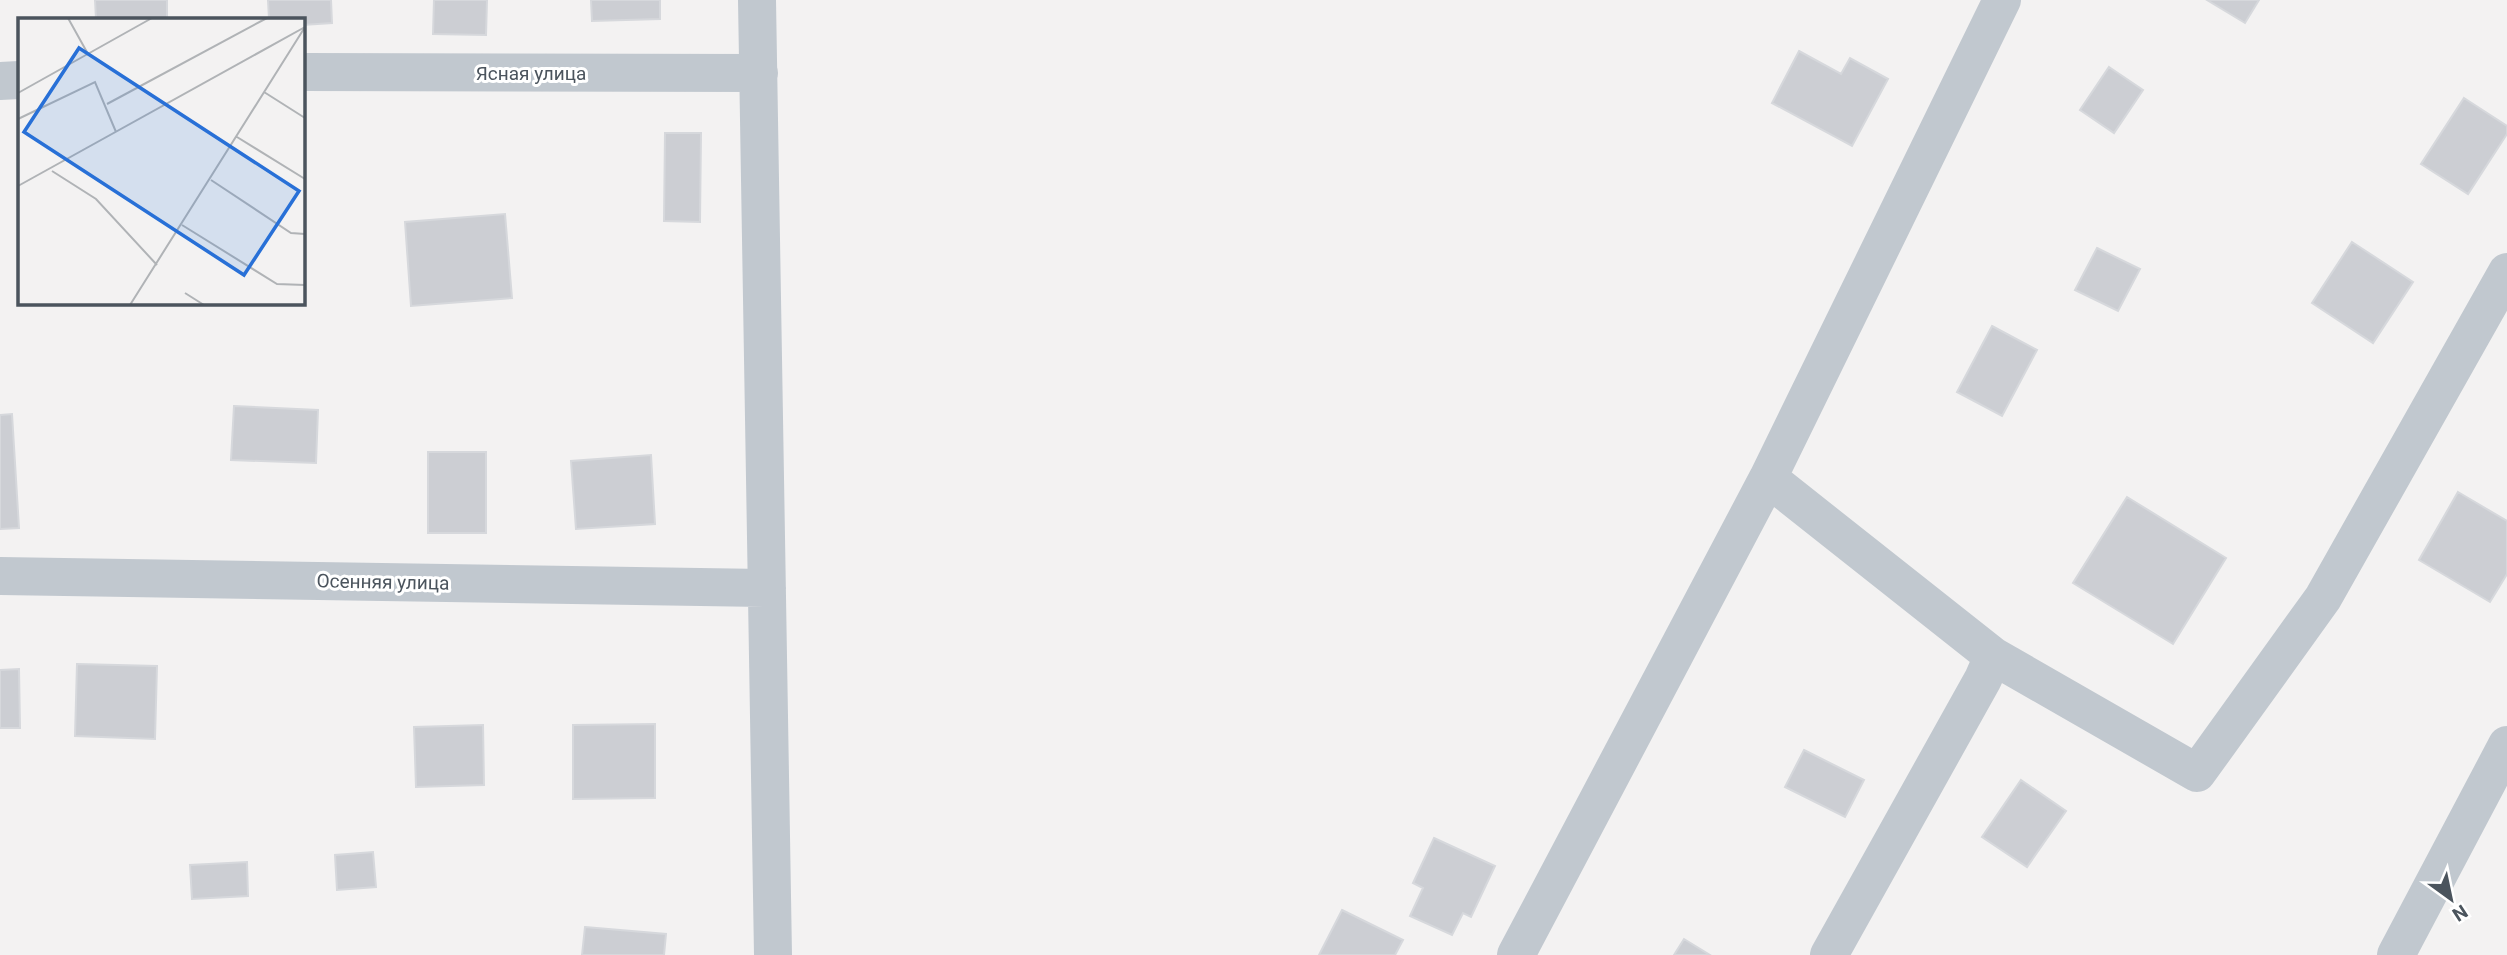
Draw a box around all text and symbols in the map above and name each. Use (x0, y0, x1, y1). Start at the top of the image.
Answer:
inset map (18, 18, 304, 304)
street label: Ясная улица (476, 62, 586, 85)
street label: Осенняя улица (316, 569, 450, 595)
north arrow (2416, 864, 2486, 934)
text: N (2448, 900, 2472, 926)

